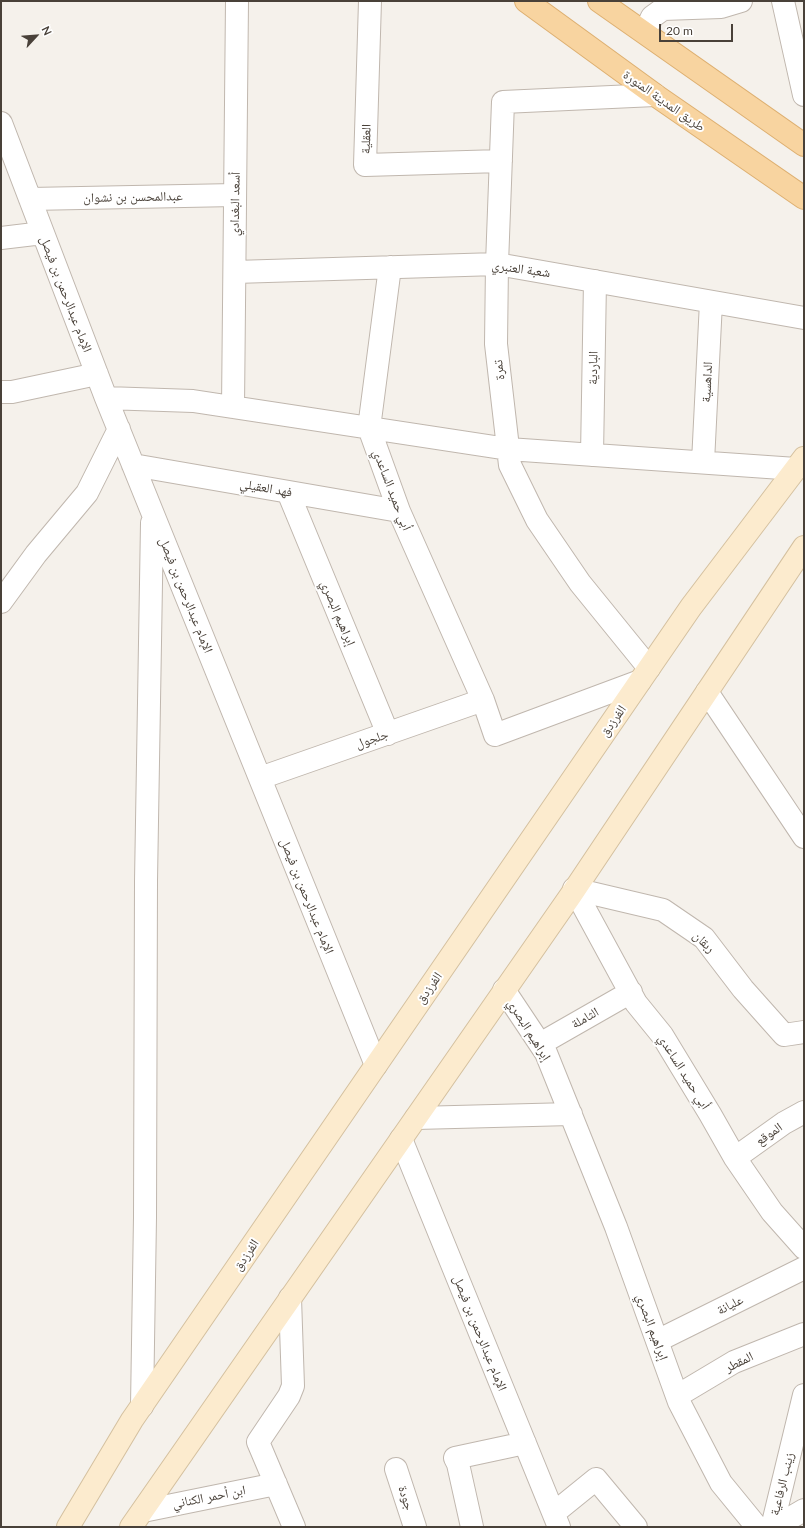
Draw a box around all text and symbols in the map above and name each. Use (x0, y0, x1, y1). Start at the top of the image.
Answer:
north arrow (16, 16, 56, 56)
scale bar (661, 16, 735, 42)
text: 20 m (666, 23, 693, 38)
text: N (40, 24, 55, 37)
street label: طريق المدينة المنورة (620, 67, 708, 135)
street label: العقلية (358, 124, 374, 154)
street label: أسعد البغدادي (227, 172, 243, 236)
street label: عبدالمحسن بن نشوان (83, 188, 183, 206)
street label: الإمام عبدالرحمن بن فيصل (37, 234, 95, 354)
street label: شعبة العنبري (491, 257, 551, 281)
street label: الباردية (585, 351, 601, 385)
street label: تمرة (490, 359, 508, 381)
street label: الداهسية (698, 361, 716, 403)
street label: أبي حميد الساعدي (369, 447, 415, 533)
street label: فهد العقيلي (239, 476, 293, 500)
street label: الإمام عبدالرحمن بن فيصل (156, 535, 216, 655)
street label: إبراهيم البصري (317, 578, 359, 648)
street label: الفرزدق (597, 702, 629, 740)
street label: جلجول (353, 726, 391, 752)
street label: الإمام عبدالرحمن بن فيصل (277, 836, 337, 956)
street label: ربقان (690, 928, 718, 956)
street label: الفرزدق (413, 969, 445, 1007)
street label: إبراهيم البصري (504, 996, 554, 1064)
street label: الثاملة (569, 1004, 601, 1032)
street label: أبي حميد الساعدي (655, 1032, 713, 1112)
street label: الموقع (753, 1119, 785, 1149)
street label: الفرزدق (230, 1236, 262, 1274)
street label: الإمام عبدالرحمن بن فيصل (450, 1273, 510, 1393)
street label: إبراهيم البصري (633, 1292, 671, 1362)
street label: عليانة (714, 1292, 746, 1318)
street label: المقطر (722, 1348, 756, 1376)
street label: زينب الرفاعية (767, 1451, 797, 1517)
street label: ابن أحمر الكناني (171, 1482, 247, 1512)
street label: جودة (395, 1484, 417, 1512)

